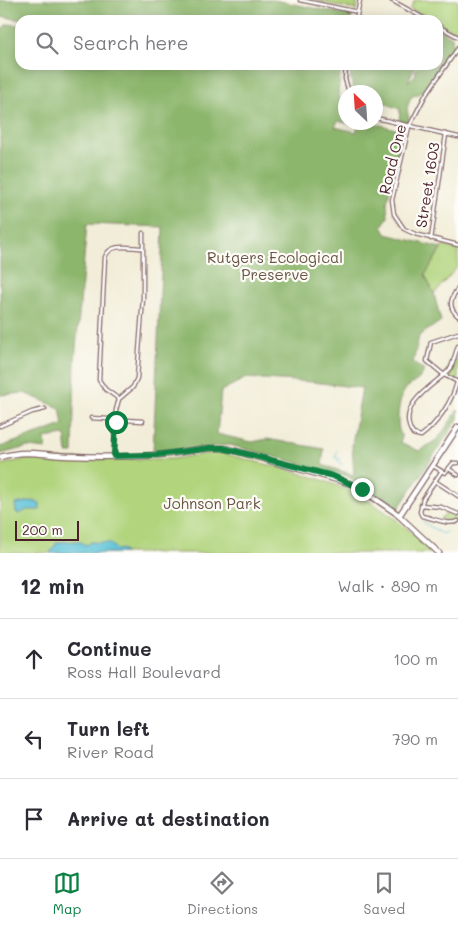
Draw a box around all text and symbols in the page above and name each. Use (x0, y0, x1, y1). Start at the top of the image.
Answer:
search box (15, 15, 443, 70)
icon: search (33, 29, 61, 57)
text: Search here (73, 30, 189, 55)
north arrow (338, 85, 383, 130)
street label: Road One (374, 122, 410, 196)
street label: Street 1603 (410, 141, 444, 229)
park label: Rutgers Ecological Preserve (207, 247, 343, 284)
route start (105, 411, 128, 434)
route end (351, 478, 374, 501)
park label: Johnson Park (163, 493, 261, 513)
scale bar (15, 518, 79, 541)
text: 200 m (22, 520, 63, 539)
text: 12 min (20, 572, 84, 599)
text: Walk · 890 m (337, 575, 438, 596)
text: Continue (67, 636, 152, 661)
icon: ahead (20, 645, 48, 673)
text: 100 m (393, 648, 438, 669)
text: Ross Hall Boulevard (67, 661, 221, 682)
text: Turn left (67, 716, 150, 741)
icon: left (20, 725, 48, 753)
text: 790 m (392, 728, 438, 749)
text: River Road (67, 741, 154, 762)
icon: arrive (20, 805, 48, 833)
text: Arrive at destination (67, 806, 270, 831)
tab: Map (53, 869, 81, 918)
tab: Directions (187, 869, 258, 918)
tab: Saved (364, 869, 405, 918)

